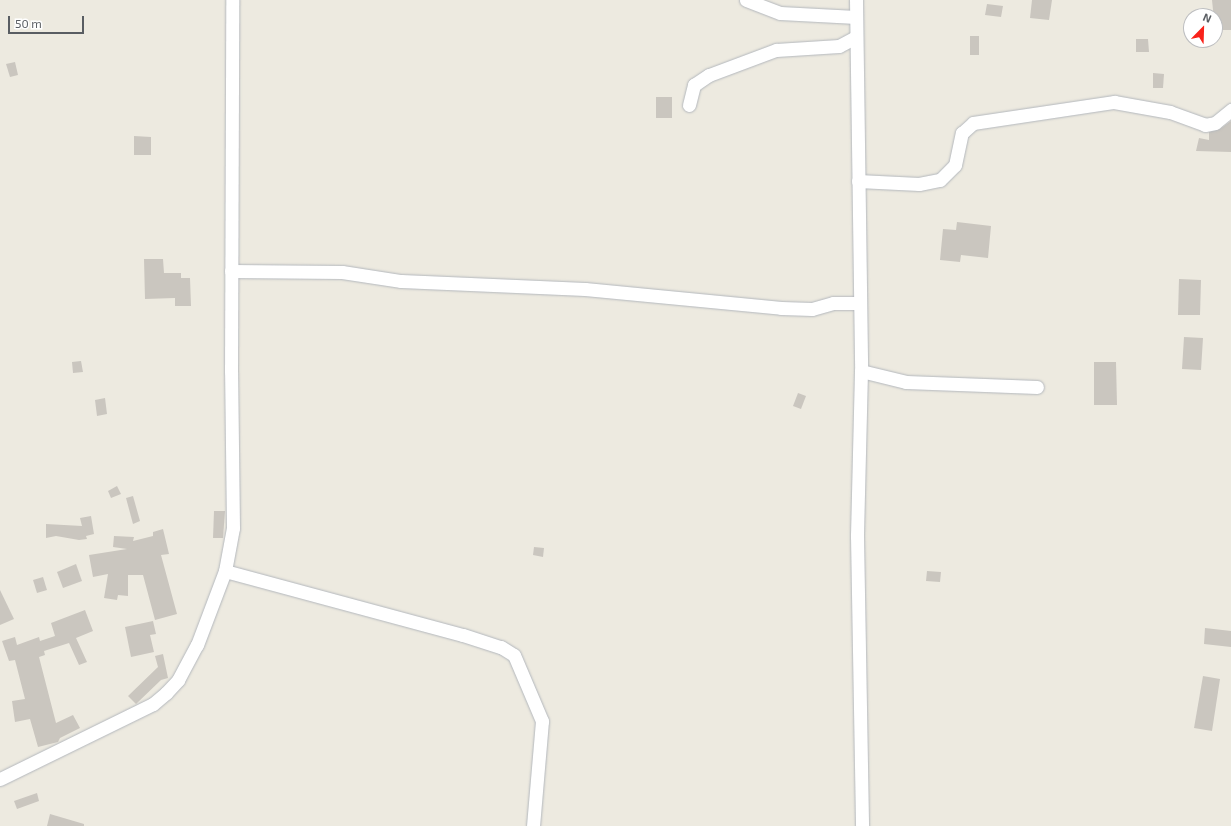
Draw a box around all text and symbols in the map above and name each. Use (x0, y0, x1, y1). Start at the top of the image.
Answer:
scale bar (10, 8, 86, 34)
north arrow (1183, 8, 1223, 48)
text: N (1201, 10, 1214, 25)
text: 50 m (15, 16, 42, 30)

